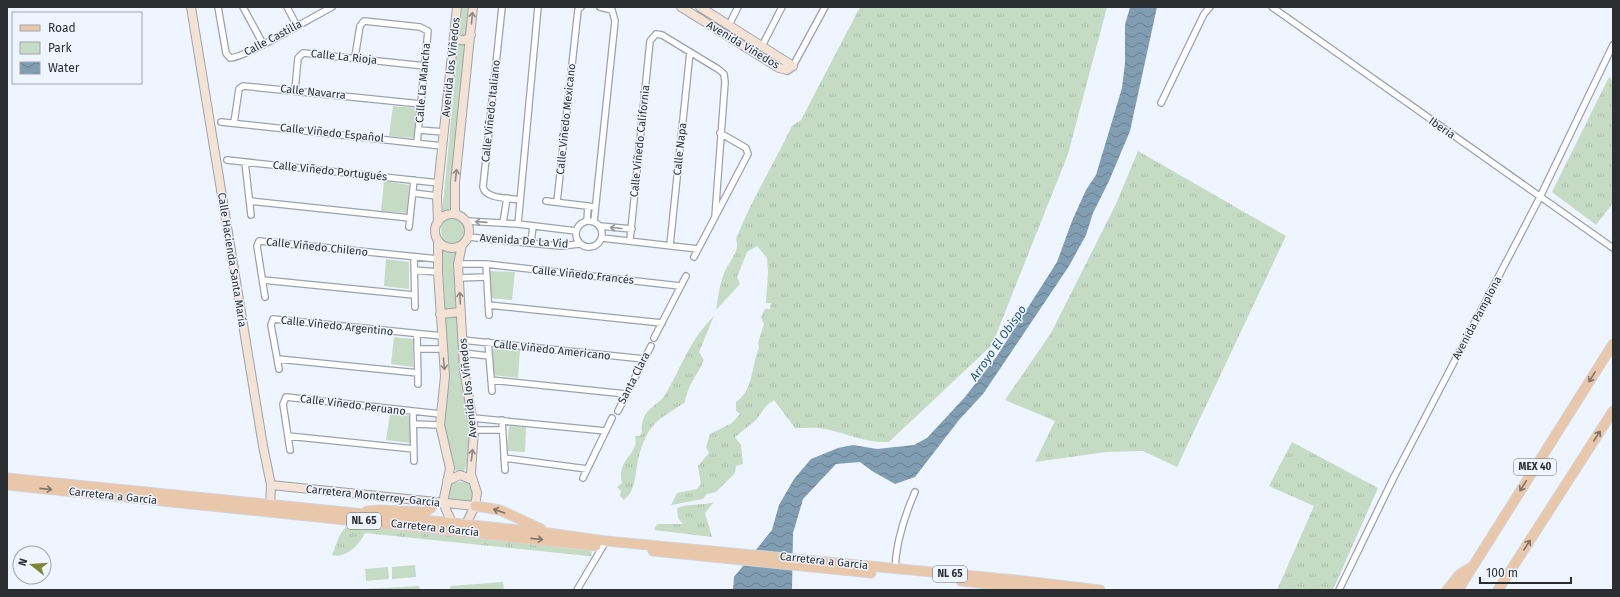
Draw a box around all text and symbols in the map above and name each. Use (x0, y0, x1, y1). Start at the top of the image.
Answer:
legend (12, 12, 142, 84)
one-way arrow (469, 12, 476, 25)
street label: Calle Castilla (242, 17, 304, 59)
street label: Avenida los Viñedos (439, 17, 463, 117)
street label: Avenida Viñedos (704, 18, 782, 72)
text: Road (48, 21, 76, 35)
text: Park (48, 41, 72, 55)
street label: Calle La Mancha (413, 42, 433, 123)
street label: Calle La Rioja (310, 47, 378, 67)
street label: Calle Viñedo Italiano (479, 59, 503, 163)
text: Water (48, 61, 80, 75)
street label: Calle Viñedo Mexicano (554, 63, 578, 175)
street label: Calle Navarra (280, 82, 346, 102)
street label: Calle Viñedo California (628, 84, 652, 198)
street label: Iberia (1426, 114, 1458, 142)
street label: Calle Viñedo Español (279, 121, 385, 145)
street label: Calle Napa (671, 122, 689, 176)
street label: Calle Viñedo Portugués (272, 159, 388, 183)
one-way arrow (452, 169, 459, 182)
street label: Calle Hacienda Santa María (215, 192, 249, 328)
one-way arrow (475, 218, 488, 225)
one-way arrow (610, 224, 623, 232)
street label: Avenida De La Vid (479, 231, 569, 251)
street label: Calle Viñedo Chileno (265, 235, 369, 259)
street label: Calle Viñedo Francés (531, 263, 635, 287)
street label: Avenida Pamplona (1450, 274, 1504, 362)
one-way arrow (456, 292, 464, 305)
water label: Arroyo El Obispo (966, 302, 1029, 384)
street label: Calle Viñedo Argentino (280, 314, 394, 338)
street label: Calle Viñedo Americano (493, 337, 611, 363)
street label: Avenida los Viñedos (456, 338, 480, 438)
street label: Santa Clara (615, 350, 653, 406)
one-way arrow (440, 357, 447, 370)
one-way arrow (1588, 371, 1596, 382)
street label: Calle Viñedo Peruano (299, 392, 407, 418)
one-way arrow (1593, 431, 1601, 442)
one-way arrow (468, 449, 476, 462)
road number: MEX 40 (1514, 459, 1556, 475)
one-way arrow (1518, 481, 1527, 492)
street label: Carretera Monterrey-García (305, 482, 441, 510)
street label: Carretera a García (68, 485, 158, 507)
one-way arrow (39, 486, 52, 493)
one-way arrow (493, 507, 506, 514)
road number: NL 65 (347, 513, 381, 529)
street label: Carretera a García (390, 517, 480, 539)
one-way arrow (530, 535, 543, 543)
one-way arrow (1522, 540, 1531, 551)
north arrow (12, 545, 52, 585)
street label: Carretera a Garcia (779, 550, 869, 572)
text: N (16, 557, 30, 568)
scale bar (1480, 559, 1571, 585)
road number: NL 65 (933, 566, 967, 582)
text: 100 m (1486, 566, 1518, 580)

